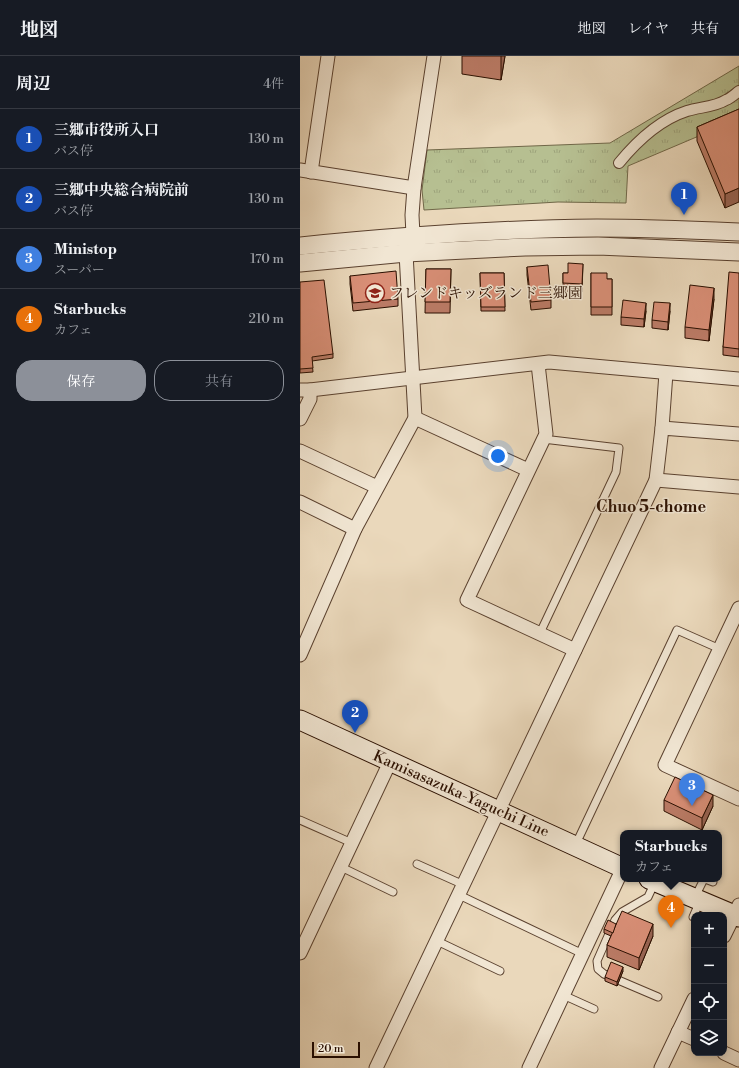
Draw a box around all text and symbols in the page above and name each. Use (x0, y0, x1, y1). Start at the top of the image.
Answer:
text: 地図 (20, 18, 58, 42)
text: 地図 (578, 20, 606, 38)
text: レイヤ (628, 20, 669, 38)
text: 共有 (691, 20, 719, 38)
text: 周辺 (16, 73, 50, 95)
text: 4件 (263, 76, 284, 92)
text: 三郷市役所入口 (54, 121, 159, 140)
text: 1 (26, 131, 32, 147)
text: 130 m (249, 131, 284, 147)
text: バス停 (54, 143, 93, 159)
text: 三郷中央総合病院前 (54, 181, 189, 200)
pin: 1 (671, 182, 697, 215)
text: 2 (25, 191, 33, 207)
text: 130 m (249, 191, 284, 207)
text: バス停 (54, 203, 93, 219)
text: Ministop (54, 240, 117, 259)
text: 3 (25, 251, 33, 267)
text: 170 m (250, 251, 284, 267)
text: スーパー (54, 262, 105, 278)
school or university icon: フレンドキッズランド三郷園 (364, 282, 386, 304)
place label: フレンドキッズランド三郷園 (389, 284, 583, 303)
text: Starbucks (54, 300, 126, 319)
text: 4 (25, 311, 33, 327)
text: 210 m (249, 311, 284, 327)
text: カフェ (54, 322, 92, 338)
button: 保存 (16, 360, 146, 401)
button: 共有 (154, 360, 284, 401)
your location (488, 446, 508, 466)
district label: Chuo 5-chome (596, 497, 706, 517)
pin: 2 (342, 700, 368, 733)
street label: Kamisasazuka-Yaguchi Line (370, 747, 552, 841)
pin: 3 (679, 773, 705, 806)
popup (620, 830, 722, 882)
text: Starbucks (635, 837, 707, 856)
text: カフェ (635, 859, 673, 875)
pin: 4 (658, 895, 684, 928)
map controls (691, 912, 727, 1056)
button: + (691, 912, 727, 948)
button: − (691, 948, 727, 984)
button: locate (691, 984, 727, 1020)
button: layers (691, 1020, 727, 1056)
scale bar (312, 1040, 360, 1059)
text: 20 m (318, 1042, 343, 1056)

